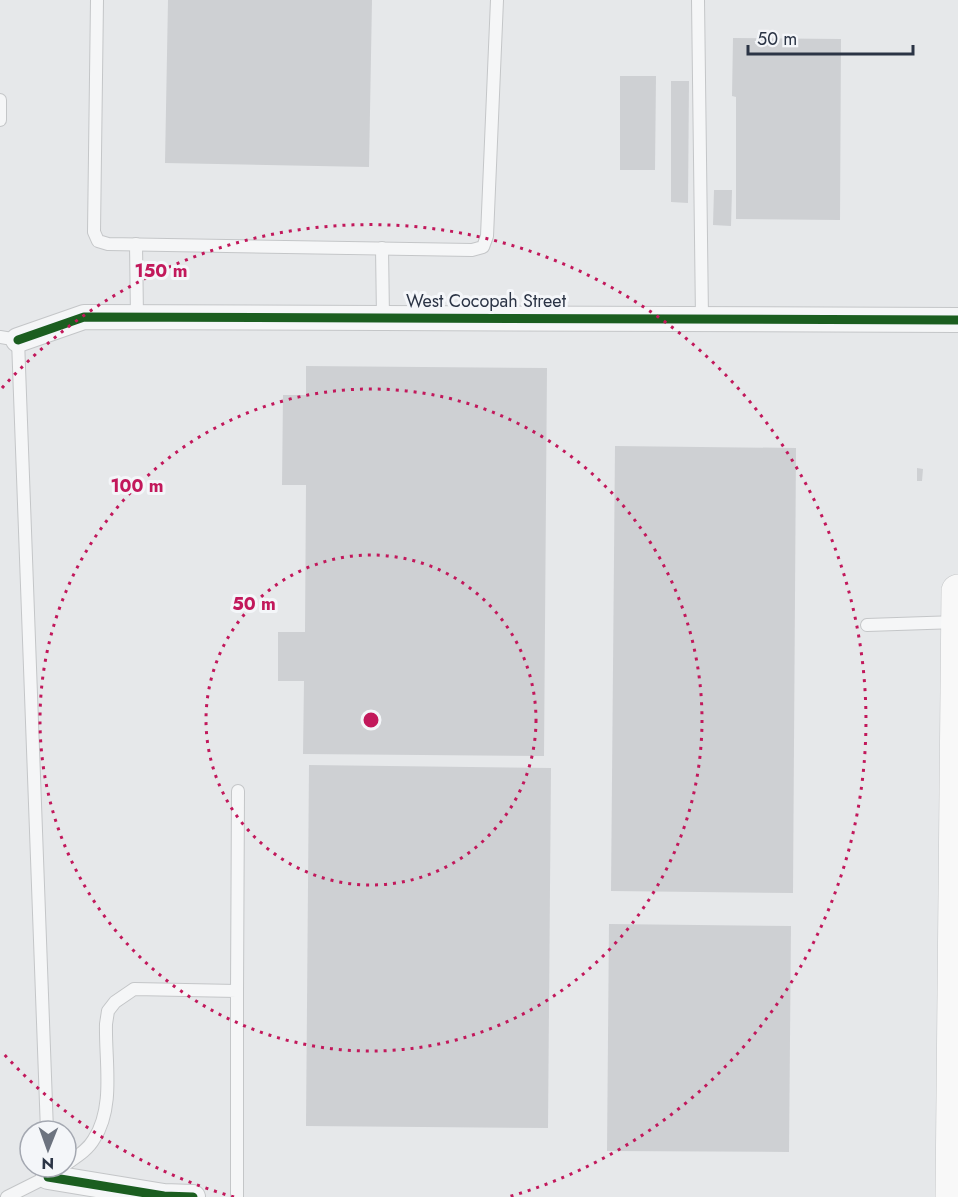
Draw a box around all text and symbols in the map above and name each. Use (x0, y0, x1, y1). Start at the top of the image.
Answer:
scale bar (748, 18, 913, 56)
text: 50 m (757, 26, 797, 52)
text: 150 m (135, 258, 187, 284)
street label: West Cocopah Street (406, 288, 567, 314)
text: 100 m (110, 473, 164, 499)
text: 50 m (232, 591, 276, 617)
centre of rings (361, 710, 381, 730)
north arrow (18, 1119, 78, 1179)
text: N (41, 1152, 54, 1175)

